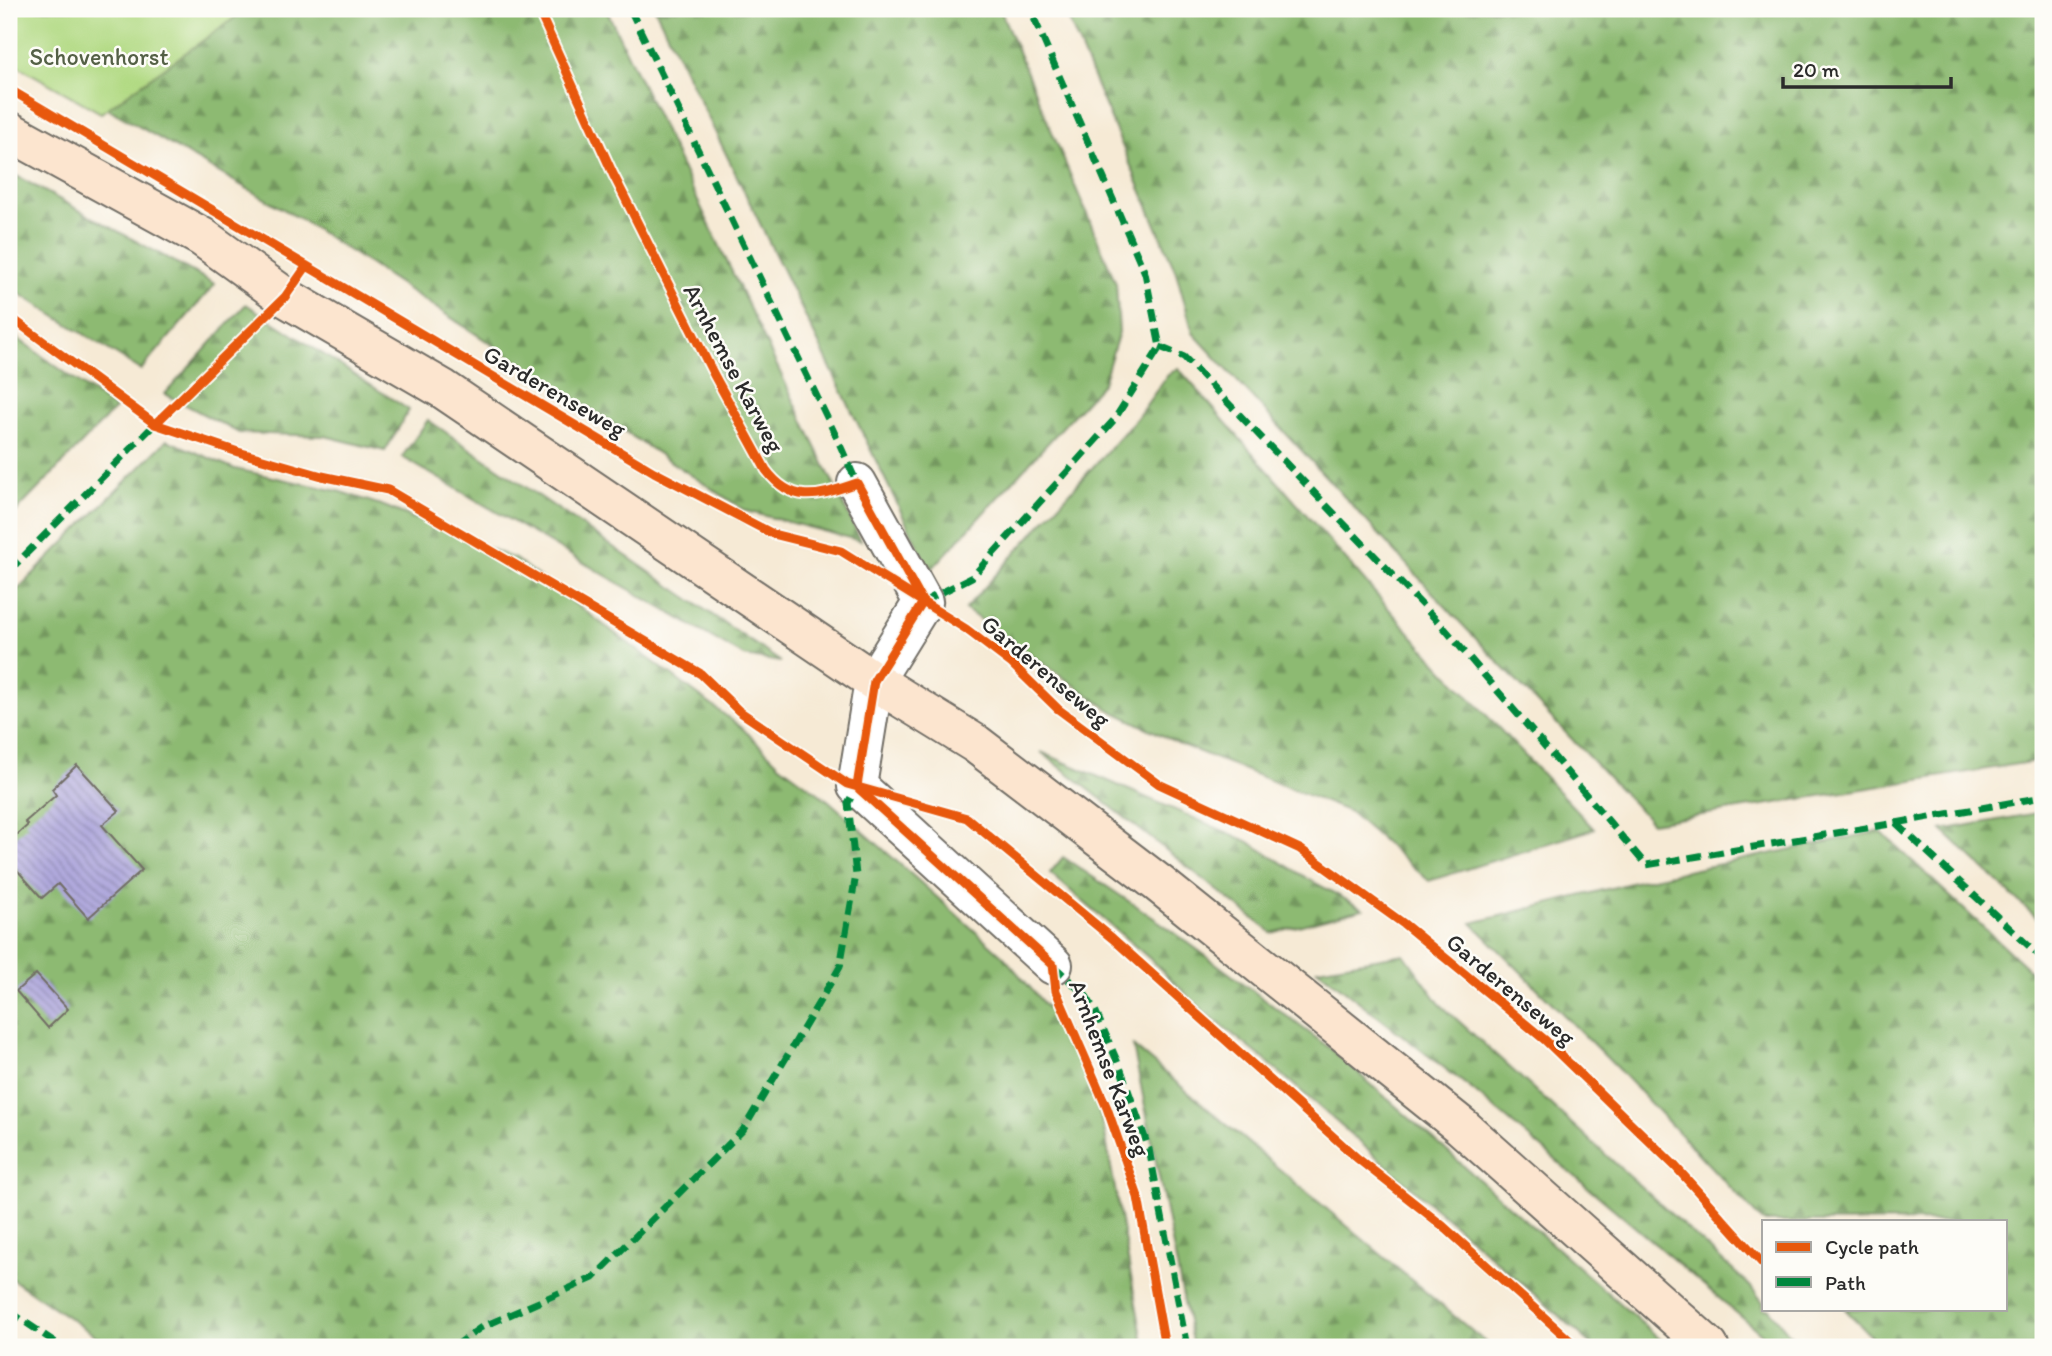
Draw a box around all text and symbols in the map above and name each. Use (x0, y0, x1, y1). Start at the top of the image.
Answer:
park label: Schovenhorst (29, 42, 169, 71)
scale bar (1783, 46, 1951, 90)
text: 20 m (1793, 57, 1840, 82)
street label: Arnhemse Karweg (677, 279, 791, 458)
street label: Garderenseweg (479, 339, 632, 444)
street label: Garderenseweg (976, 609, 1117, 734)
street label: Garderenseweg (1441, 927, 1582, 1052)
street label: Arnhemse Karweg (1063, 976, 1157, 1161)
legend (1762, 1220, 2007, 1310)
text: Cycle path (1825, 1234, 1919, 1259)
text: Path (1825, 1270, 1866, 1295)

